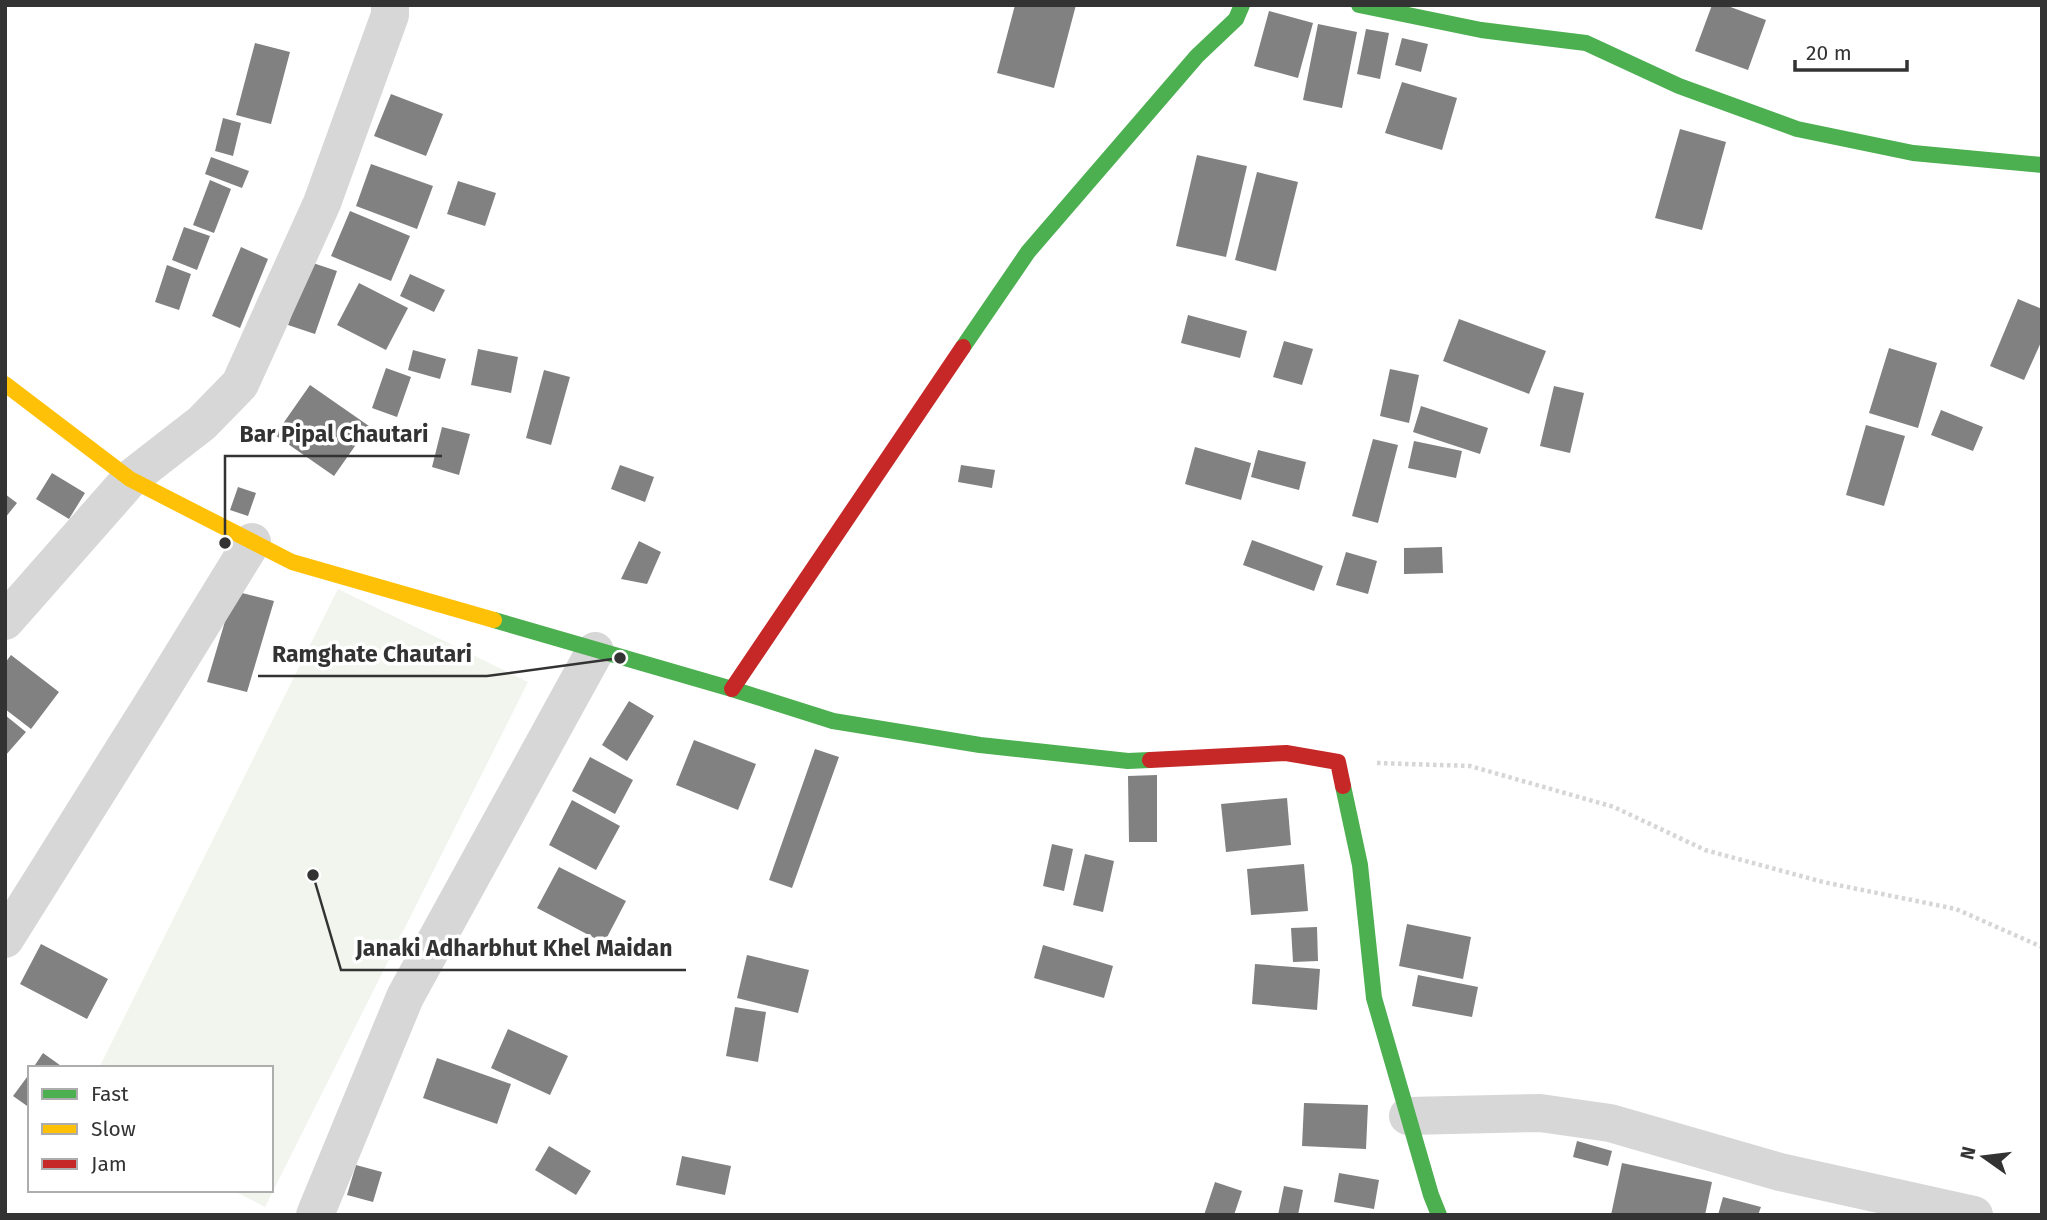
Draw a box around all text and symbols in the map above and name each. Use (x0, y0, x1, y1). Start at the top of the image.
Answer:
scale bar (1795, 28, 1907, 72)
text: 20 m (1806, 40, 1852, 66)
callout: Bar Pipal Chautari (225, 412, 442, 456)
text: Bar Pipal Chautari (240, 420, 428, 448)
callout: Ramghate Chautari (258, 632, 487, 676)
text: Ramghate Chautari (272, 640, 472, 668)
callout: Janaki Adharbhut Khel Maidan (341, 926, 686, 970)
text: Janaki Adharbhut Khel Maidan (354, 934, 673, 962)
legend (28, 1066, 273, 1192)
text: Fast (91, 1081, 129, 1107)
text: Slow (91, 1116, 136, 1142)
north arrow (1949, 1122, 2019, 1192)
text: N (1955, 1144, 1981, 1162)
text: Jam (91, 1151, 127, 1177)

